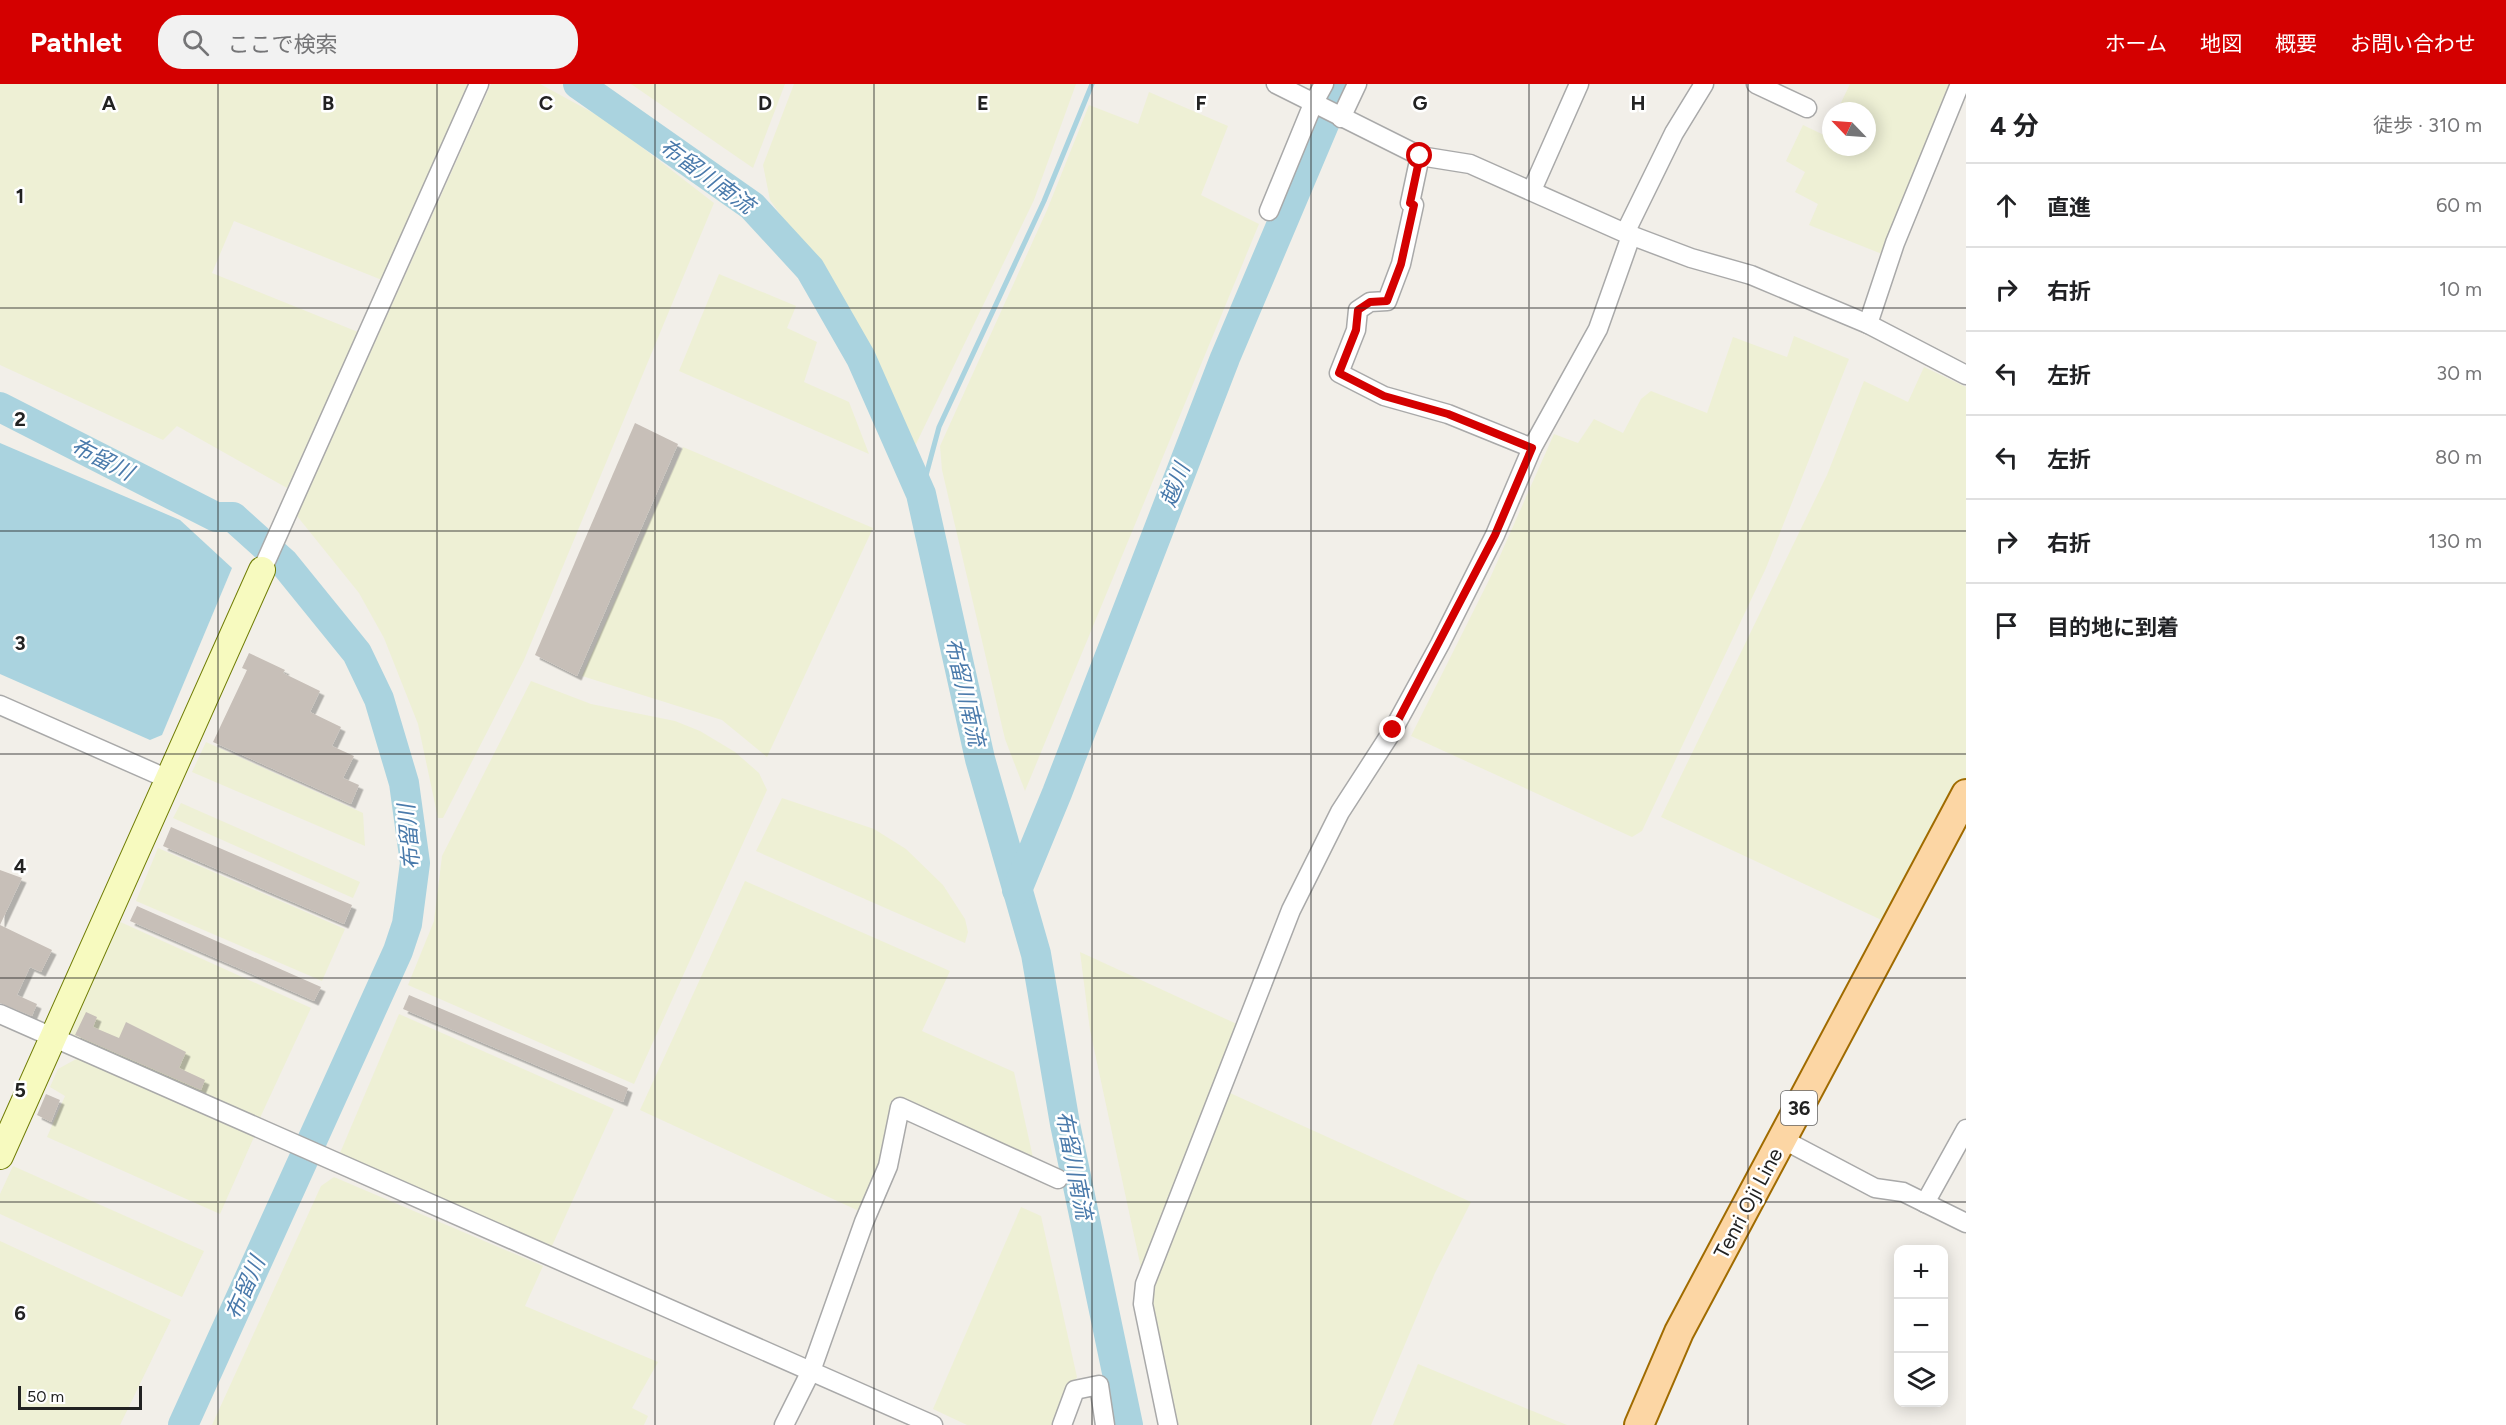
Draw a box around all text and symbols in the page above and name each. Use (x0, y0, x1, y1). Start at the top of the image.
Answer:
search box (158, 15, 578, 69)
text: Pathlet (30, 25, 122, 59)
icon: search (179, 26, 212, 59)
text: ここで検索 (227, 31, 337, 58)
text: ホーム (2105, 31, 2167, 56)
text: 地図 (2200, 31, 2242, 56)
text: 概要 (2275, 31, 2317, 56)
text: お問い合わせ (2350, 31, 2476, 56)
text: A (102, 91, 117, 115)
text: B (322, 91, 334, 115)
text: C (539, 91, 553, 115)
text: D (758, 91, 772, 115)
text: E (977, 91, 989, 115)
text: F (1195, 91, 1207, 115)
text: G (1413, 91, 1428, 115)
text: H (1631, 91, 1646, 115)
north arrow (1822, 102, 1876, 156)
text: 4 分 (1990, 110, 2039, 142)
text: 徒歩 · 310 m (2373, 113, 2482, 137)
water label: 布留川南流 (655, 133, 762, 221)
route start (1406, 142, 1432, 168)
text: 1 (16, 184, 24, 208)
icon: ahead (1990, 189, 2023, 222)
text: 60 m (2436, 193, 2482, 217)
text: 直進 (2047, 194, 2091, 221)
icon: right (1990, 273, 2023, 306)
text: 10 m (2439, 277, 2482, 301)
text: 右折 (2047, 278, 2091, 305)
icon: left (1990, 357, 2023, 390)
text: 30 m (2436, 361, 2482, 385)
text: 左折 (2047, 362, 2091, 389)
text: 2 (14, 407, 26, 431)
water label: 布留川 (66, 432, 139, 487)
icon: left (1990, 441, 2023, 474)
text: 80 m (2435, 445, 2482, 469)
text: 左折 (2047, 446, 2091, 473)
water label: 越川 (1155, 458, 1196, 510)
icon: right (1990, 525, 2023, 558)
text: 130 m (2428, 529, 2482, 553)
text: 右折 (2047, 530, 2091, 557)
icon: arrive (1990, 609, 2023, 642)
text: 目的地に到着 (2047, 614, 2179, 641)
text: 3 (14, 631, 26, 655)
water label: 布留川南流 (939, 635, 991, 752)
route end (1379, 716, 1405, 742)
water label: 布留川 (393, 801, 425, 871)
text: 4 (14, 854, 27, 878)
text: 5 (14, 1078, 26, 1102)
road number: 36 (1781, 1091, 1817, 1125)
water label: 布留川南流 (1050, 1108, 1098, 1225)
street label: Tenri Oji Line (1708, 1143, 1788, 1263)
map controls (1894, 1245, 1948, 1407)
button: + (1894, 1245, 1948, 1299)
water label: 布留川 (219, 1251, 272, 1324)
button: − (1894, 1299, 1948, 1353)
text: 6 (14, 1301, 26, 1325)
button: layers (1894, 1353, 1948, 1407)
scale bar (18, 1383, 142, 1410)
text: 50 m (27, 1387, 64, 1406)

